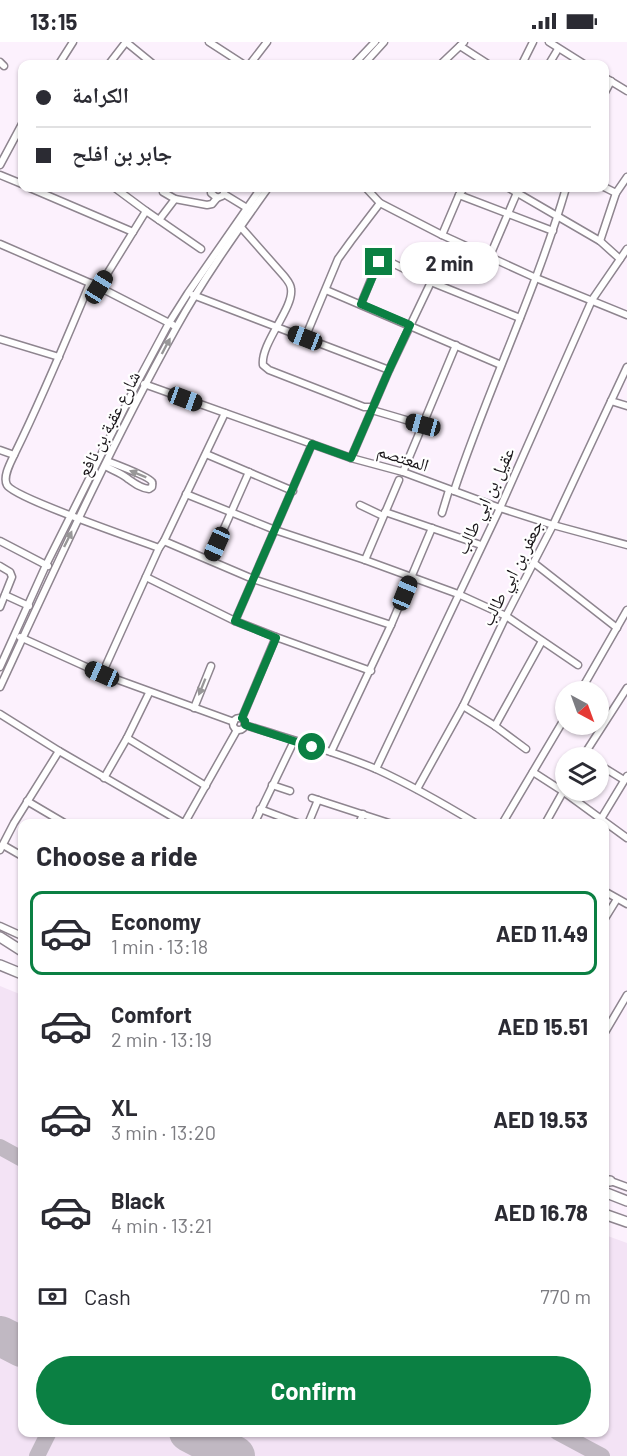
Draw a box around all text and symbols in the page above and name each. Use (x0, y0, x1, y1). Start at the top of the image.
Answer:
text: 13:15 (30, 8, 77, 34)
text: الكرامة (72, 81, 129, 107)
text: جابر بن افلح (72, 139, 172, 165)
callout: 2 min (400, 241, 499, 283)
route end (365, 248, 392, 275)
text: 2 min (426, 251, 473, 275)
car (82, 267, 116, 307)
car (285, 323, 325, 353)
one-way arrow (161, 338, 171, 355)
street label: شارع عقبة بن نافع (72, 367, 146, 481)
car (165, 384, 205, 414)
car (403, 412, 443, 438)
street label: المعتصم (374, 438, 432, 478)
street label: عقيل بن ابي طالب (450, 443, 523, 560)
one-way arrow (129, 469, 147, 479)
street label: جعفر بن ابي طالب (475, 516, 551, 631)
car (201, 524, 233, 564)
one-way arrow (64, 530, 73, 547)
car (390, 573, 420, 613)
car (82, 658, 122, 690)
one-way arrow (197, 679, 207, 697)
north arrow (555, 681, 609, 735)
map controls (555, 681, 609, 801)
route start (298, 733, 325, 760)
button: layers (555, 747, 609, 801)
text: Choose a ride (36, 839, 198, 871)
icon: car (39, 906, 93, 960)
text: Economy (111, 908, 201, 934)
text: AED 11.49 (496, 920, 588, 946)
text: 1 min · 13:18 (111, 934, 208, 958)
icon: car (39, 999, 93, 1053)
text: Comfort (111, 1001, 192, 1027)
text: AED 15.51 (497, 1013, 588, 1039)
text: 2 min · 13:19 (111, 1027, 212, 1051)
icon: car (39, 1092, 93, 1146)
text: XL (111, 1094, 137, 1120)
text: AED 19.53 (493, 1106, 588, 1132)
text: 3 min · 13:20 (111, 1120, 216, 1144)
icon: car (39, 1185, 93, 1239)
text: Black (111, 1187, 165, 1213)
text: AED 16.78 (494, 1199, 588, 1225)
text: 4 min · 13:21 (111, 1213, 212, 1237)
icon: cash (36, 1280, 69, 1313)
text: Cash (84, 1283, 131, 1309)
text: 770 m (540, 1284, 591, 1308)
button: Confirm (36, 1356, 591, 1425)

